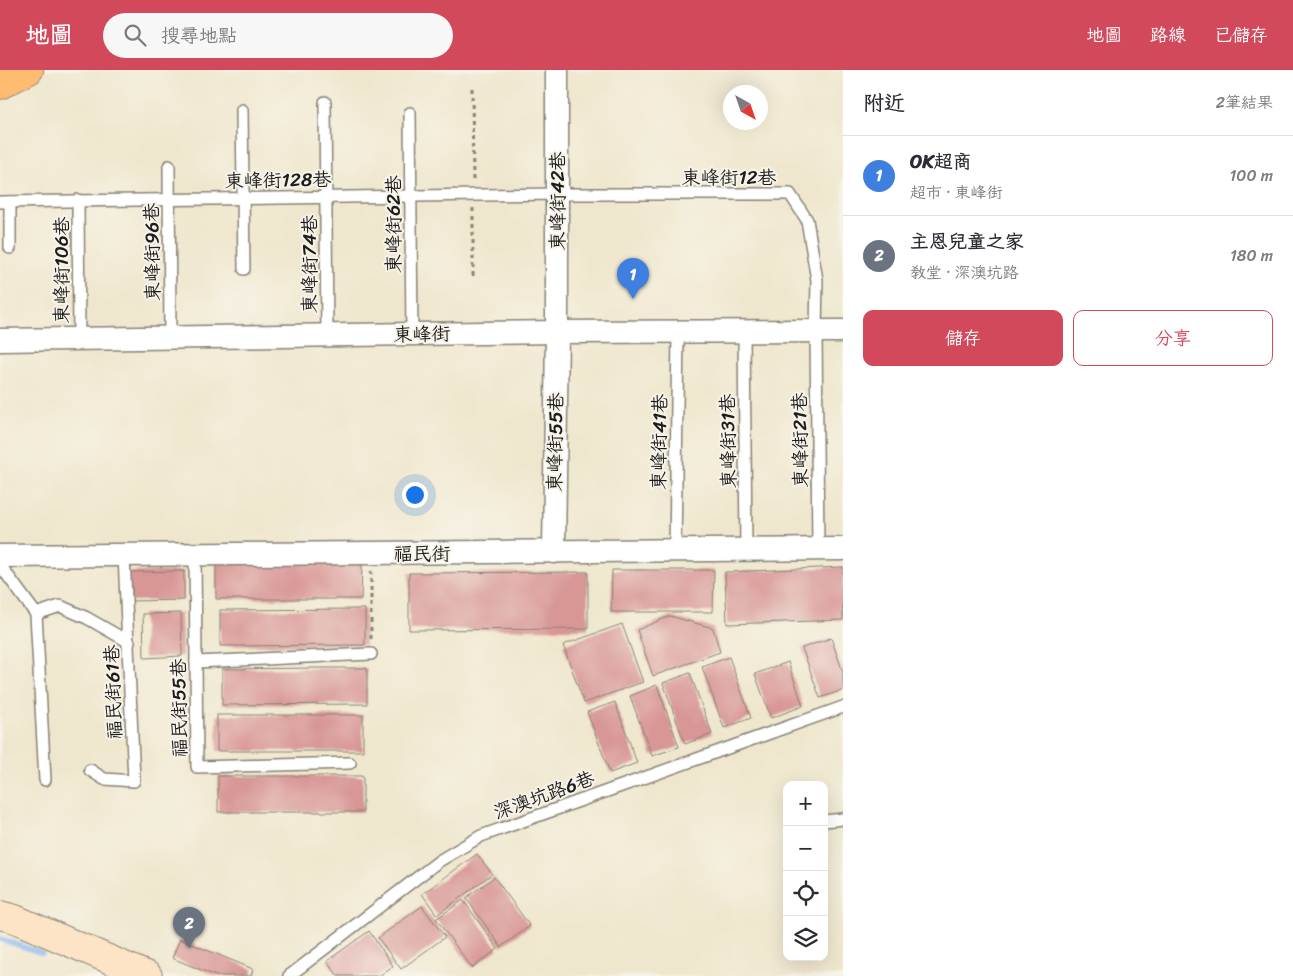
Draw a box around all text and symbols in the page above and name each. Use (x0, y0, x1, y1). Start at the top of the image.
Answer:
search box (103, 13, 453, 58)
text: 地圖 (25, 14, 73, 56)
text: 搜尋地點 (161, 19, 237, 52)
text: 地圖 (1086, 19, 1122, 51)
text: 路線 (1150, 19, 1186, 51)
text: 已儲存 (1214, 19, 1268, 51)
icon: search (121, 21, 149, 49)
text: 附近 (863, 84, 905, 122)
north arrow (723, 85, 768, 130)
text: 2筆結果 (1216, 88, 1273, 117)
text: OK超商 (910, 145, 972, 178)
street label: 東峰街42巷 (541, 152, 574, 250)
street label: 東峰街12巷 (681, 161, 777, 194)
text: 1 (876, 161, 882, 190)
text: 100 m (1229, 161, 1273, 190)
street label: 東峰街128巷 (224, 163, 332, 197)
street label: 東峰街62巷 (377, 175, 410, 273)
text: 超市 · 東峰街 (910, 178, 1003, 207)
street label: 東峰街96巷 (135, 202, 169, 302)
street label: 東峰街74巷 (293, 215, 326, 313)
street label: 東峰街106巷 (45, 217, 78, 323)
text: 主恩兒童之家 (910, 225, 1024, 258)
text: 2 (874, 241, 884, 270)
text: 180 m (1230, 241, 1273, 270)
pin: 1 (617, 258, 649, 299)
text: 教堂 · 深澳坑路 (910, 258, 1019, 287)
button: 儲存 (863, 310, 1063, 366)
button: 分享 (1073, 310, 1273, 366)
street label: 東峰街 (393, 317, 451, 351)
street label: 東峰街55巷 (538, 392, 572, 492)
street label: 東峰街21巷 (783, 392, 817, 488)
street label: 東峰街31巷 (711, 393, 745, 489)
street label: 東峰街41巷 (642, 394, 676, 490)
your location (402, 482, 428, 508)
street label: 福民街 (393, 537, 451, 570)
street label: 福民街61巷 (95, 644, 131, 740)
street label: 福民街55巷 (162, 658, 196, 758)
street label: 深澳坑路6巷 (489, 761, 599, 829)
map controls (783, 781, 828, 961)
button: + (783, 781, 828, 826)
button: − (783, 826, 828, 871)
button: locate (783, 871, 828, 916)
pin: 2 (173, 907, 205, 948)
button: layers (783, 916, 828, 961)

